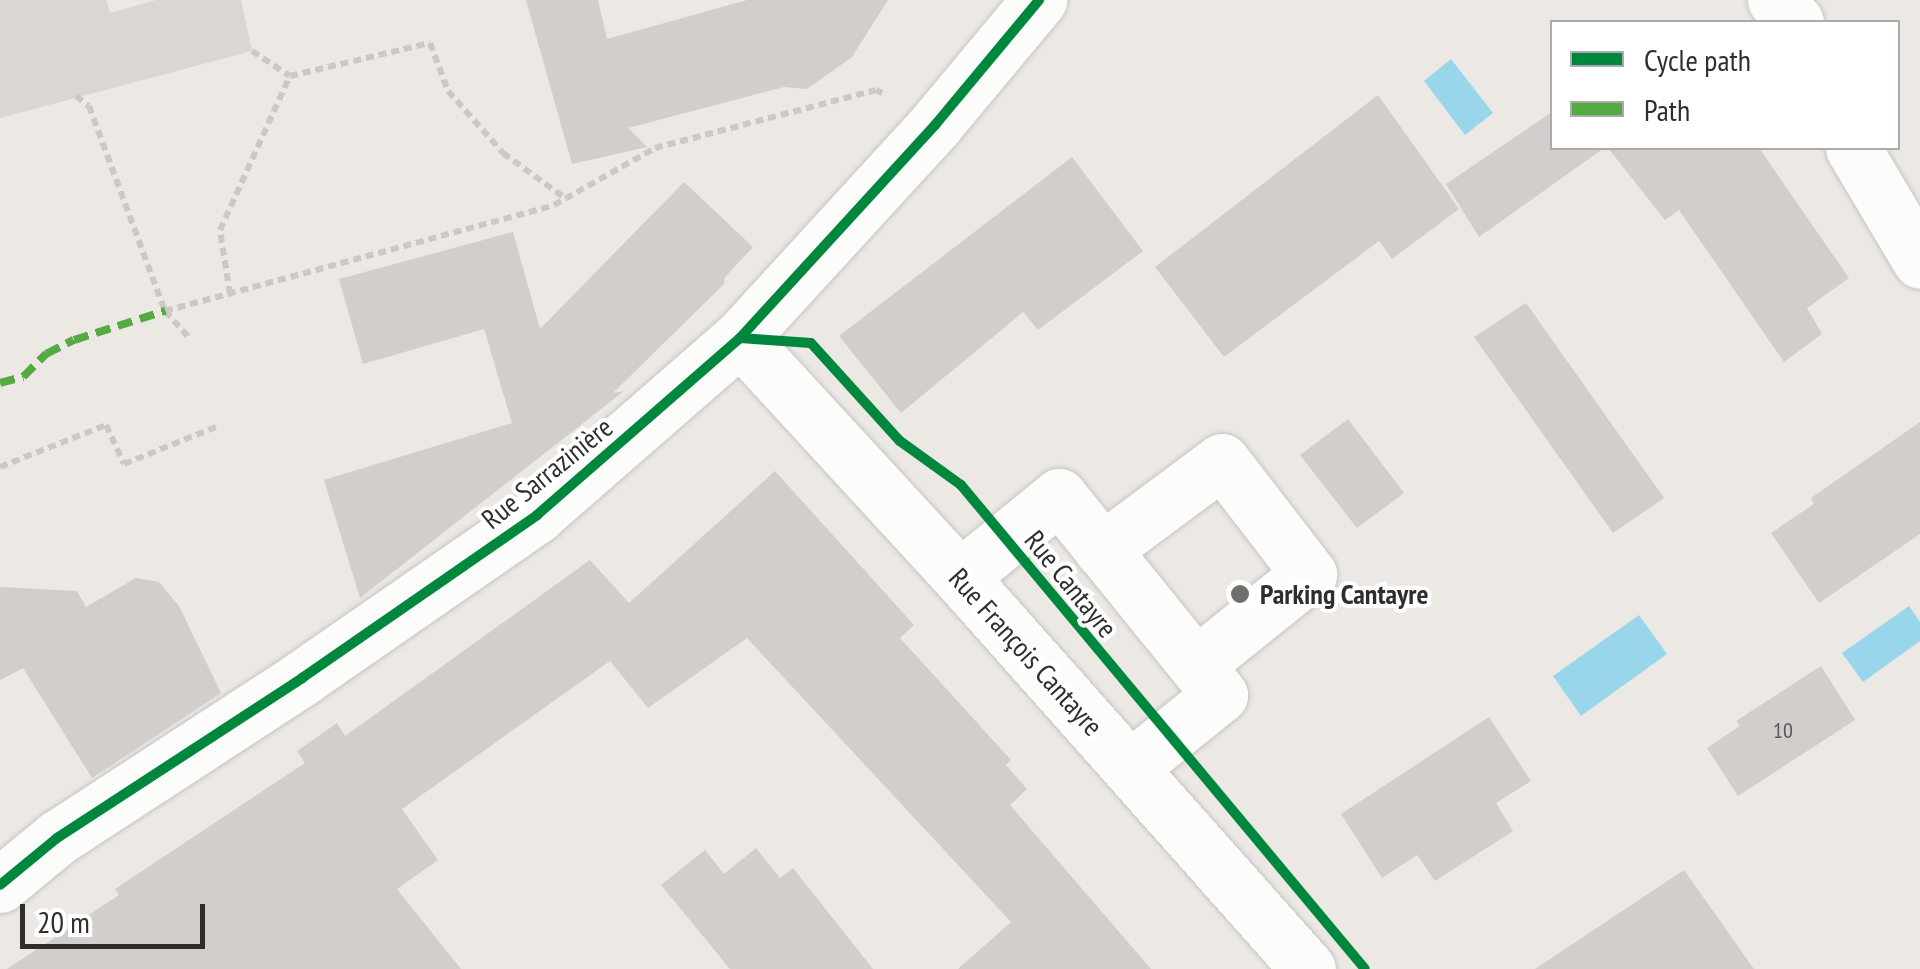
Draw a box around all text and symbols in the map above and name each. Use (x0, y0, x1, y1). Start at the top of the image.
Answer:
legend (1550, 20, 1900, 150)
text: Cycle path (1644, 40, 1751, 79)
text: Path (1644, 90, 1690, 129)
street label: Rue Sarrazinière (475, 410, 619, 536)
street label: Rue Cantayre (1018, 524, 1124, 644)
street label: Rue François Cantayre (942, 561, 1110, 743)
place label: Parking Cantayre (1260, 577, 1429, 611)
marker: Parking Cantayre (1229, 583, 1251, 605)
house number: 10 (1773, 718, 1793, 744)
scale bar (25, 884, 210, 946)
text: 20 m (37, 902, 90, 941)

